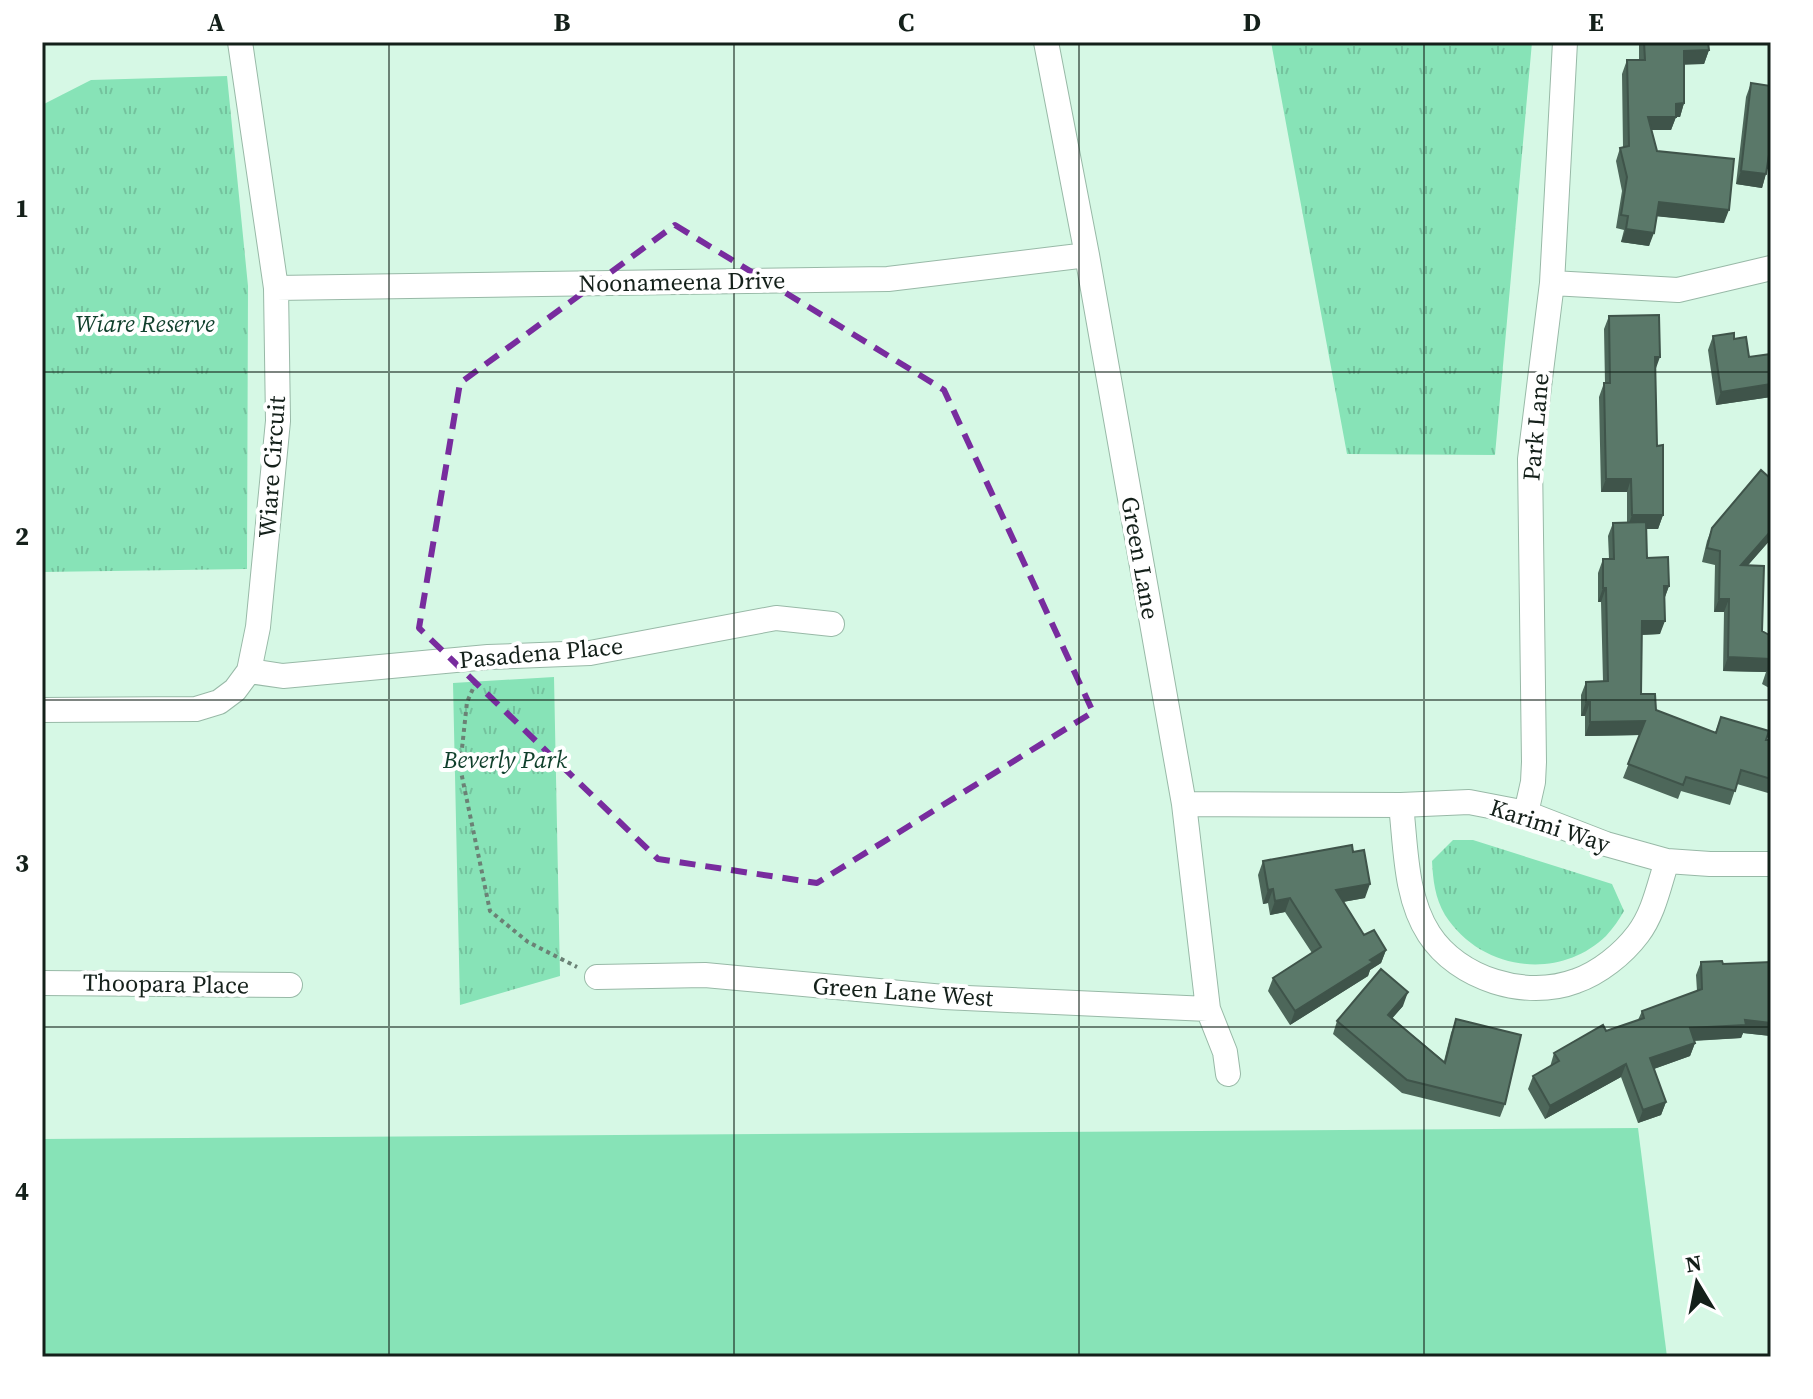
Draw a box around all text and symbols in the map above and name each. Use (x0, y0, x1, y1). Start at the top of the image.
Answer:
text: A (207, 4, 225, 40)
text: B (554, 4, 571, 40)
text: C (898, 4, 914, 40)
text: D (1243, 4, 1261, 40)
text: E (1588, 4, 1604, 40)
text: 1 (15, 190, 29, 226)
street label: Noonameena Drive (578, 263, 786, 300)
park label: Wiare Reserve (75, 307, 215, 340)
street label: Park Lane (1514, 372, 1557, 482)
street label: Wiare Circuit (250, 395, 293, 539)
street label: Green Lane (1113, 494, 1168, 622)
text: 2 (15, 518, 29, 554)
street label: Pasadena Place (458, 629, 624, 676)
park label: Beverly Park (442, 743, 568, 776)
street label: Karimi Way (1486, 791, 1615, 861)
text: 3 (15, 845, 29, 881)
street label: Thoopara Place (83, 966, 249, 1001)
street label: Green Lane West (812, 969, 995, 1014)
text: 4 (15, 1173, 29, 1209)
north arrow (1657, 1243, 1737, 1323)
text: N (1683, 1247, 1704, 1279)

